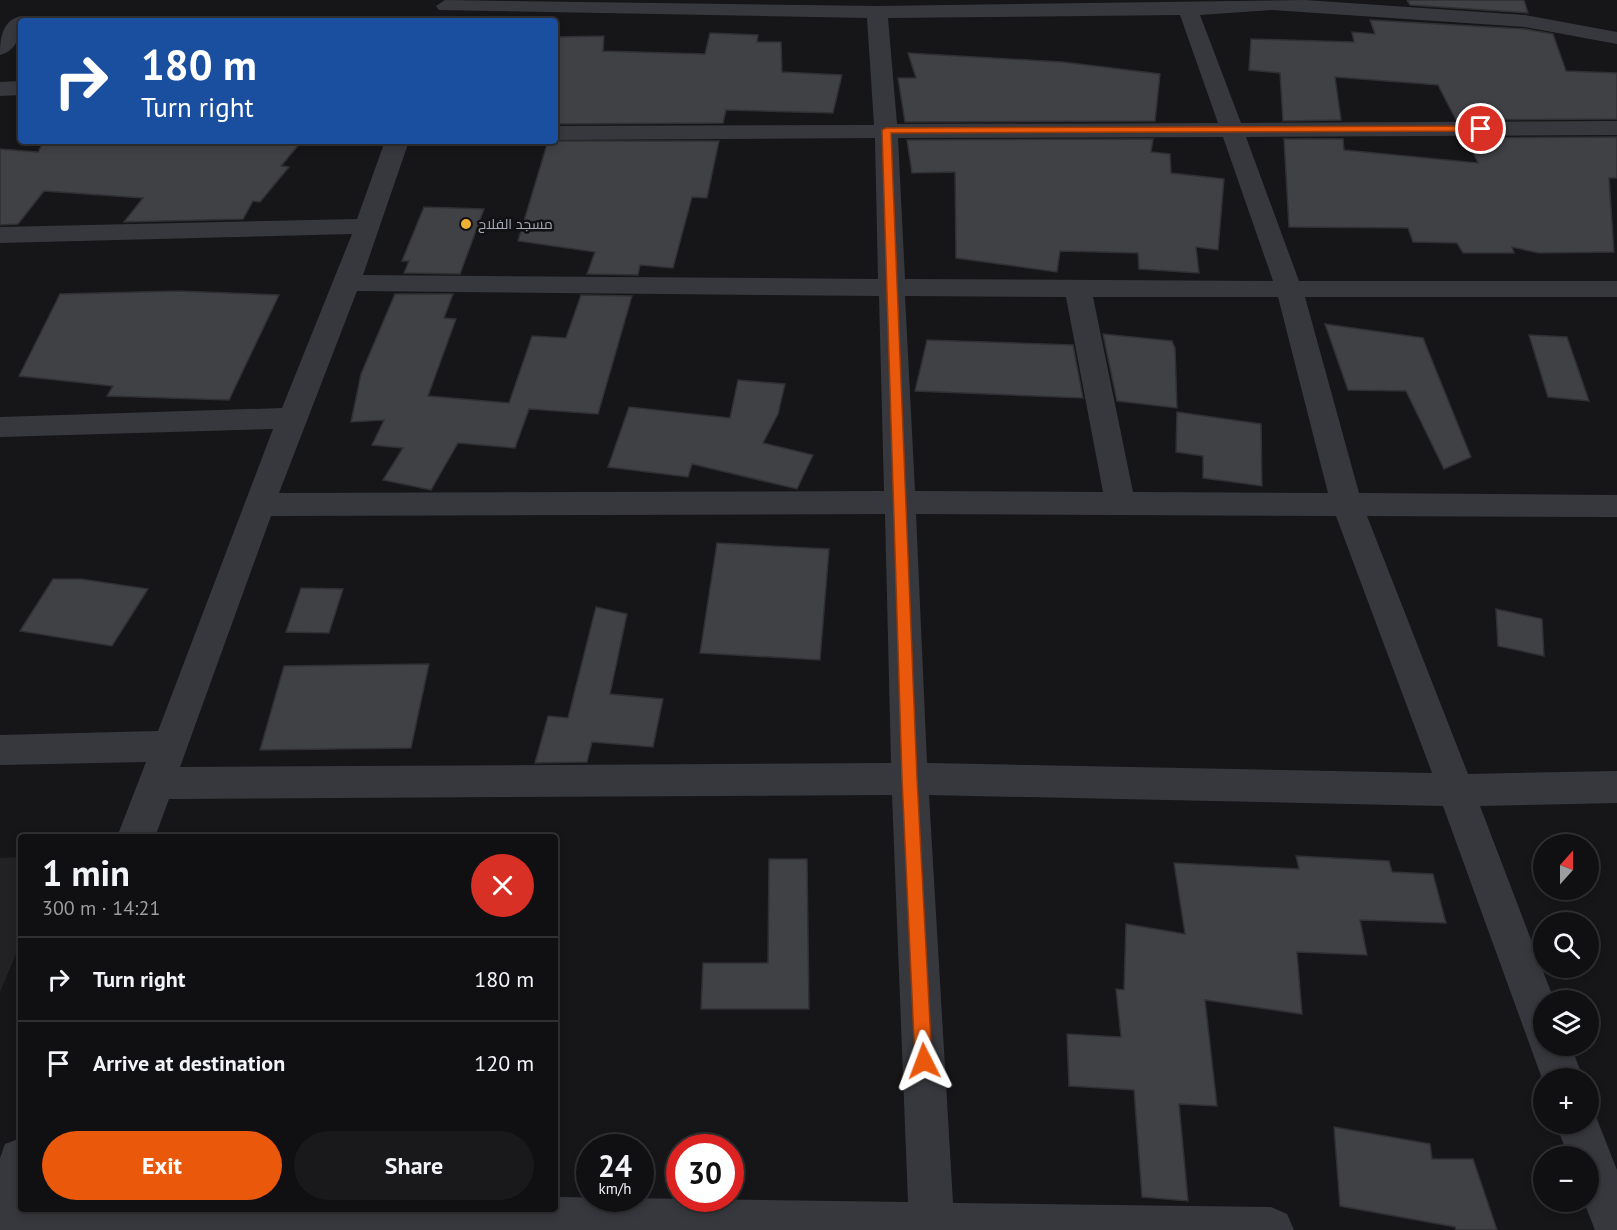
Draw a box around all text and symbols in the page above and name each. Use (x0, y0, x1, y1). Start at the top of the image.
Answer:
text: 180 m (141, 37, 257, 92)
icon: right (42, 42, 120, 120)
text: Turn right (141, 90, 254, 124)
pin (1455, 103, 1506, 154)
icon: arrive (1464, 112, 1497, 145)
place label: مسجد الفلاح (478, 215, 553, 233)
marker: مسجد الفلاح (459, 217, 473, 231)
north arrow (1533, 834, 1599, 900)
map controls (1533, 834, 1599, 1212)
text: 1 min (42, 849, 130, 896)
button: close (471, 854, 534, 917)
text: 300 m · 14:21 (42, 895, 160, 921)
button: search (1533, 912, 1599, 978)
icon: right (42, 963, 75, 996)
text: Turn right (93, 965, 185, 993)
text: 180 m (474, 965, 534, 993)
button: layers (1533, 990, 1599, 1056)
position arrow (892, 1029, 956, 1093)
icon: arrive (42, 1047, 75, 1080)
text: Arrive at destination (93, 1049, 285, 1077)
text: 120 m (474, 1049, 534, 1077)
button: + (1533, 1068, 1599, 1134)
button: Exit (42, 1131, 282, 1200)
button: Share (294, 1131, 534, 1200)
speed limit sign: 30 (666, 1134, 744, 1212)
text: 24 (598, 1146, 632, 1185)
button: − (1533, 1146, 1599, 1212)
text: km/h (599, 1179, 631, 1198)

